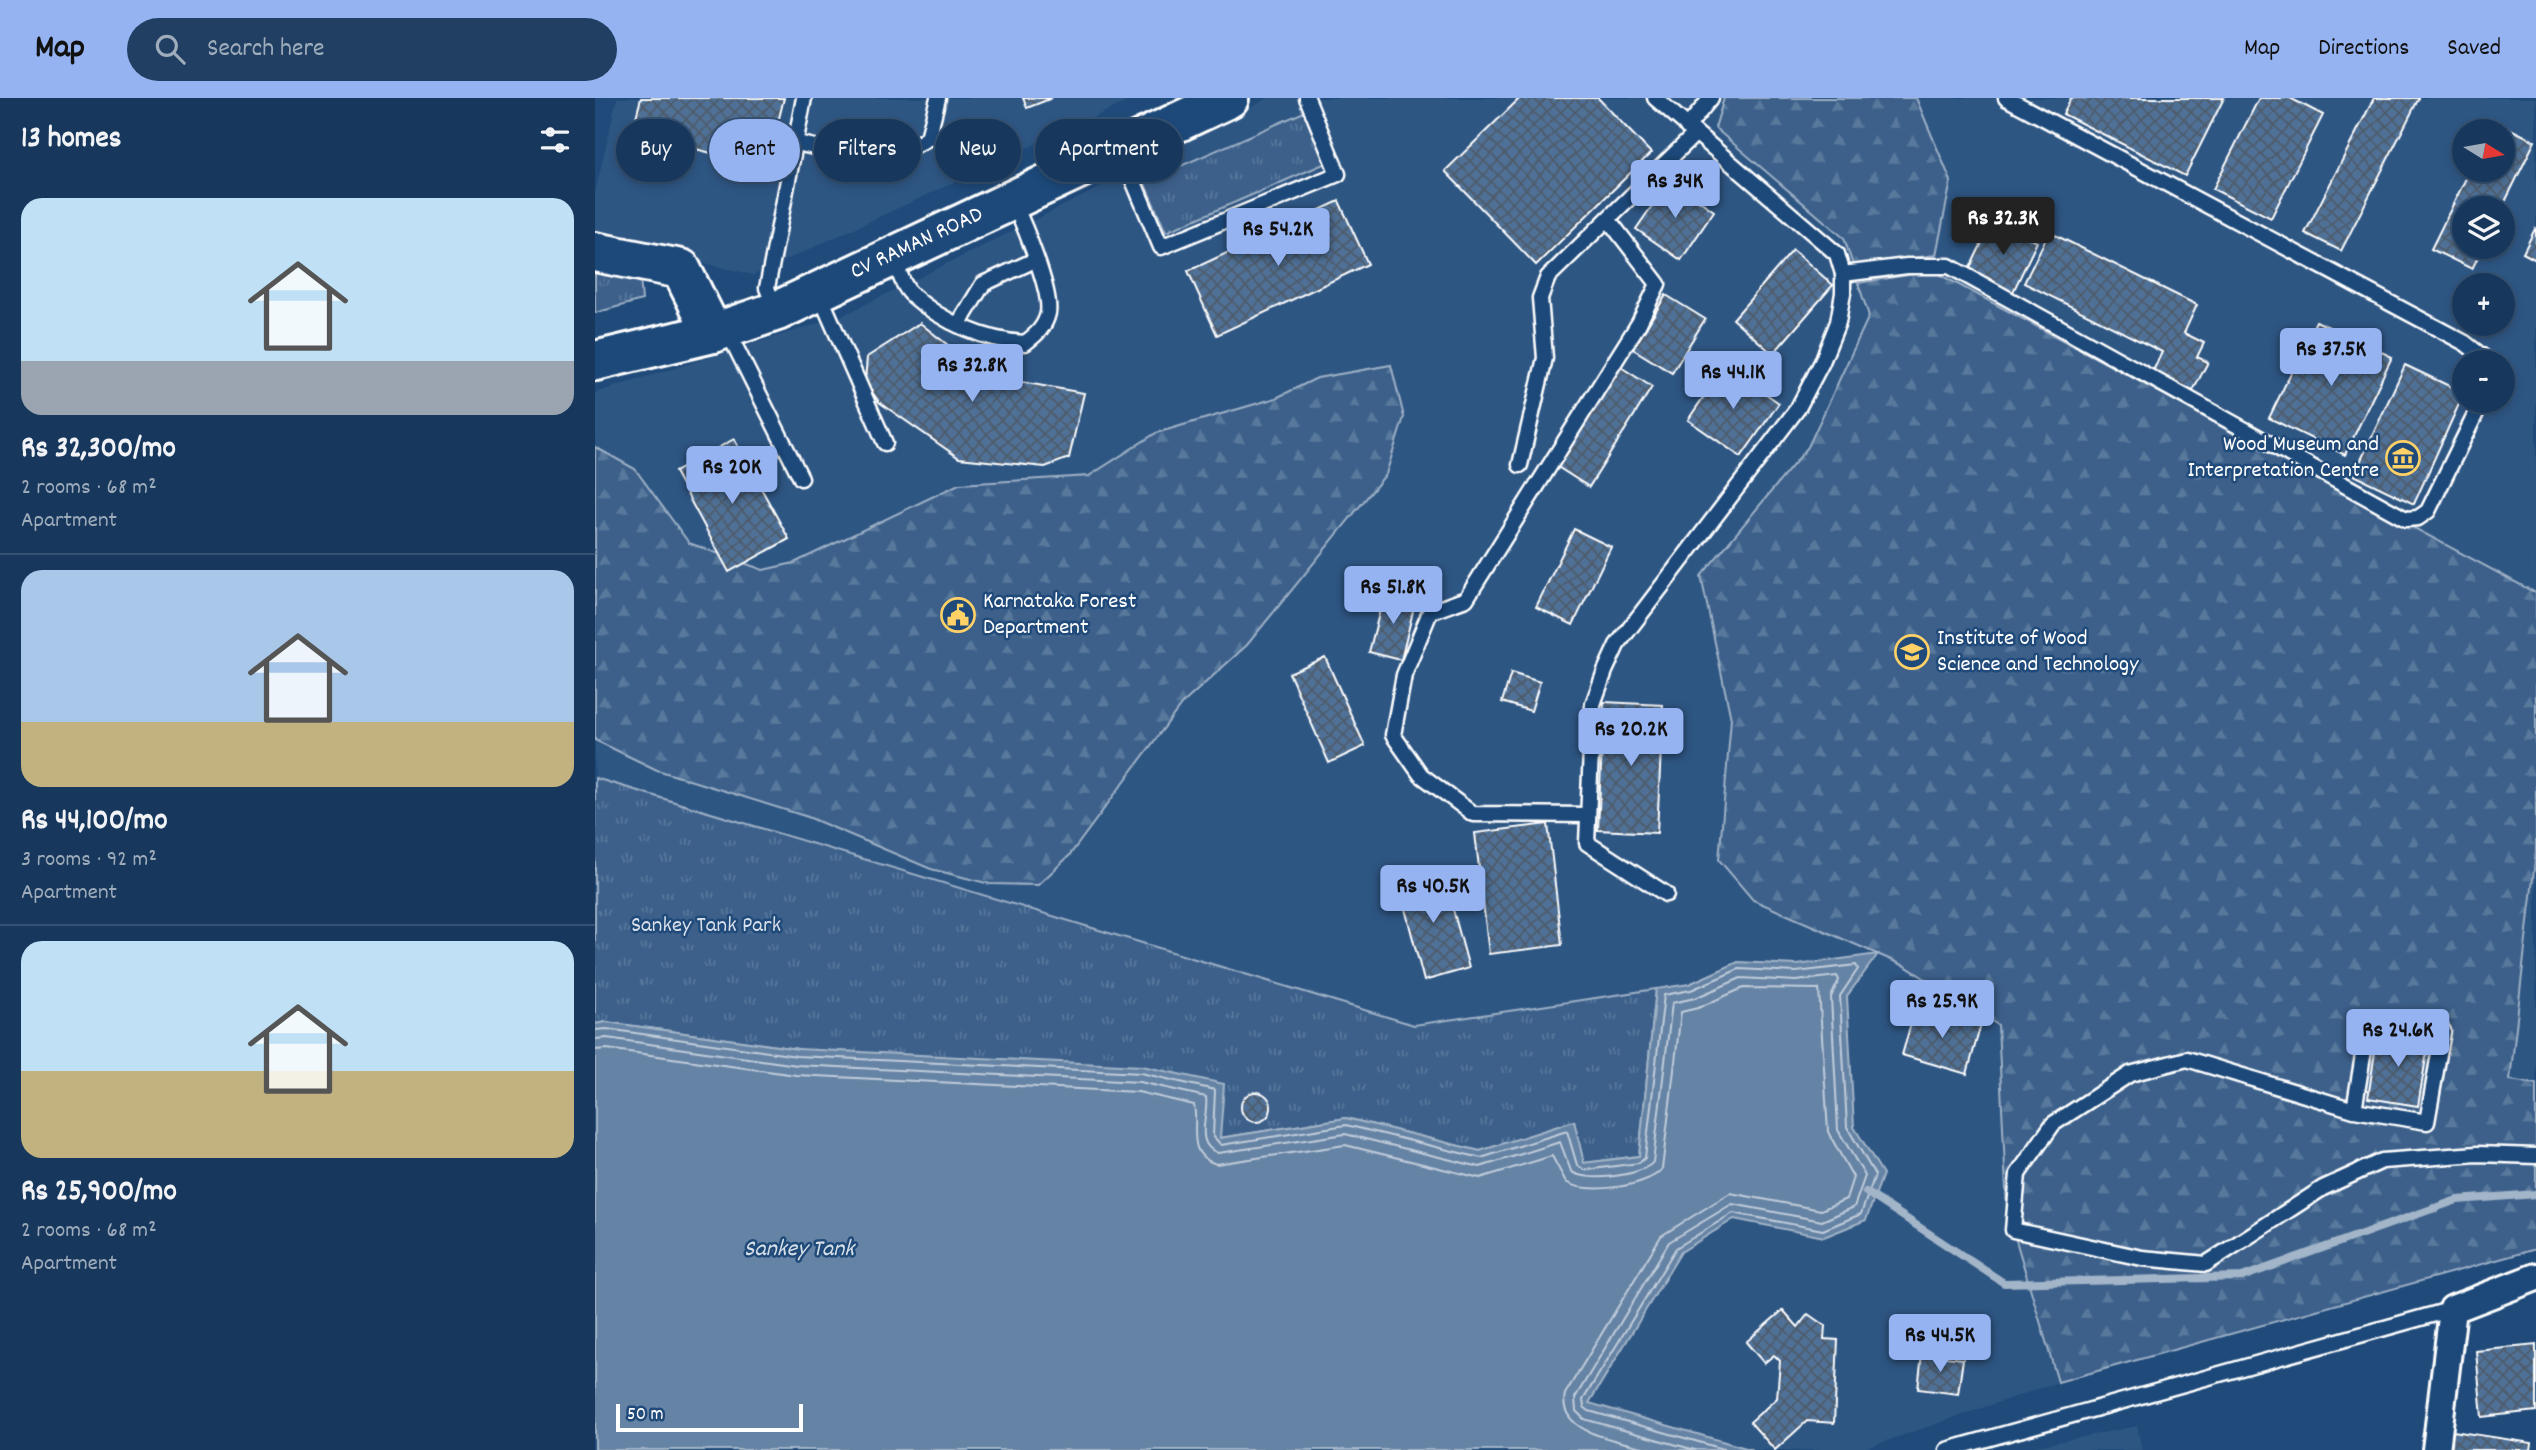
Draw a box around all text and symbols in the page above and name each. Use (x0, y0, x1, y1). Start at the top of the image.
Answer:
search box (127, 18, 617, 81)
text: Map (35, 26, 85, 73)
icon: search (151, 30, 189, 68)
text: Search here (207, 31, 325, 68)
text: Map (2244, 32, 2280, 66)
text: Directions (2318, 32, 2409, 66)
text: Saved (2447, 32, 2501, 66)
text: 13 homes (21, 119, 121, 162)
chip: Buy (616, 119, 695, 182)
chip: Rent (709, 119, 800, 182)
chip: Filters (814, 119, 921, 182)
chip: New (935, 119, 1021, 182)
chip: Apartment (1035, 119, 1183, 182)
north arrow (2452, 119, 2515, 182)
map controls (2452, 119, 2515, 413)
icon: filters (536, 121, 574, 159)
pin: Rs 34K (1618, 160, 1732, 220)
text: Rs 34K (1647, 166, 1703, 199)
button: layers (2452, 196, 2515, 259)
pin: Rs 32.3K (1931, 198, 2075, 257)
street label: CV RAMAN ROAD (845, 199, 989, 289)
text: Rs 32.3K (1967, 203, 2039, 236)
pin: Rs 54.2K (1206, 208, 1350, 268)
text: Rs 54.2K (1243, 214, 1313, 247)
icon: home (235, 243, 361, 369)
button: + (2452, 273, 2515, 336)
pin: Rs 37.5K (2259, 328, 2403, 388)
text: Rs 37.5K (2296, 334, 2366, 367)
pin: Rs 32.8K (900, 344, 1044, 404)
text: Rs 32.8K (937, 350, 1007, 383)
button: − (2452, 350, 2515, 413)
pin: Rs 44.1K (1661, 352, 1805, 411)
text: Rs 44.1K (1701, 357, 1765, 390)
text: Rs 32,300/mo (21, 429, 176, 472)
place label: Wood Museum and Interpretation Centre (2188, 429, 2379, 488)
museum icon: Wood Museum and Interpretation Centre (2384, 439, 2422, 477)
pin: Rs 20K (675, 446, 789, 506)
text: Rs 20K (702, 452, 762, 485)
text: 2 rooms · 68 m² (21, 472, 157, 505)
text: Apartment (21, 505, 117, 538)
pin: Rs 51.8K (1321, 566, 1465, 626)
text: Rs 51.8K (1360, 572, 1426, 605)
place label: Karnataka Forest Department (983, 586, 1136, 645)
public building icon: Karnataka Forest Department (939, 596, 977, 634)
icon: home (235, 615, 361, 741)
place label: Institute of Wood Science and Technology (1937, 623, 2139, 682)
school or university icon: Institute of Wood Science and Technology (1893, 633, 1931, 671)
pin: Rs 20.2K (1559, 708, 1703, 768)
text: Rs 20.2K (1594, 714, 1668, 747)
text: Rs 44,100/mo (21, 801, 168, 844)
text: 3 rooms · 92 m² (21, 844, 157, 877)
pin: Rs 40.5K (1361, 866, 1505, 925)
text: Rs 40.5K (1396, 871, 1470, 904)
text: Apartment (21, 877, 117, 910)
park label: Sankey Tank Park (631, 910, 781, 943)
pin: Rs 25.9K (1870, 981, 2014, 1040)
icon: home (235, 986, 361, 1112)
text: Rs 25.9K (1906, 986, 1978, 1019)
pin: Rs 24.6K (2326, 1010, 2470, 1069)
text: Rs 24.6K (2362, 1015, 2434, 1048)
text: Rs 25,900/mo (21, 1172, 177, 1215)
text: 2 rooms · 68 m² (21, 1215, 157, 1248)
water label: Sankey Tank (744, 1233, 856, 1267)
text: Apartment (21, 1248, 117, 1281)
pin: Rs 44.5K (1868, 1314, 2012, 1374)
text: Rs 44.5K (1905, 1320, 1975, 1353)
scale bar (616, 1401, 803, 1433)
text: 50 m (627, 1402, 664, 1429)

